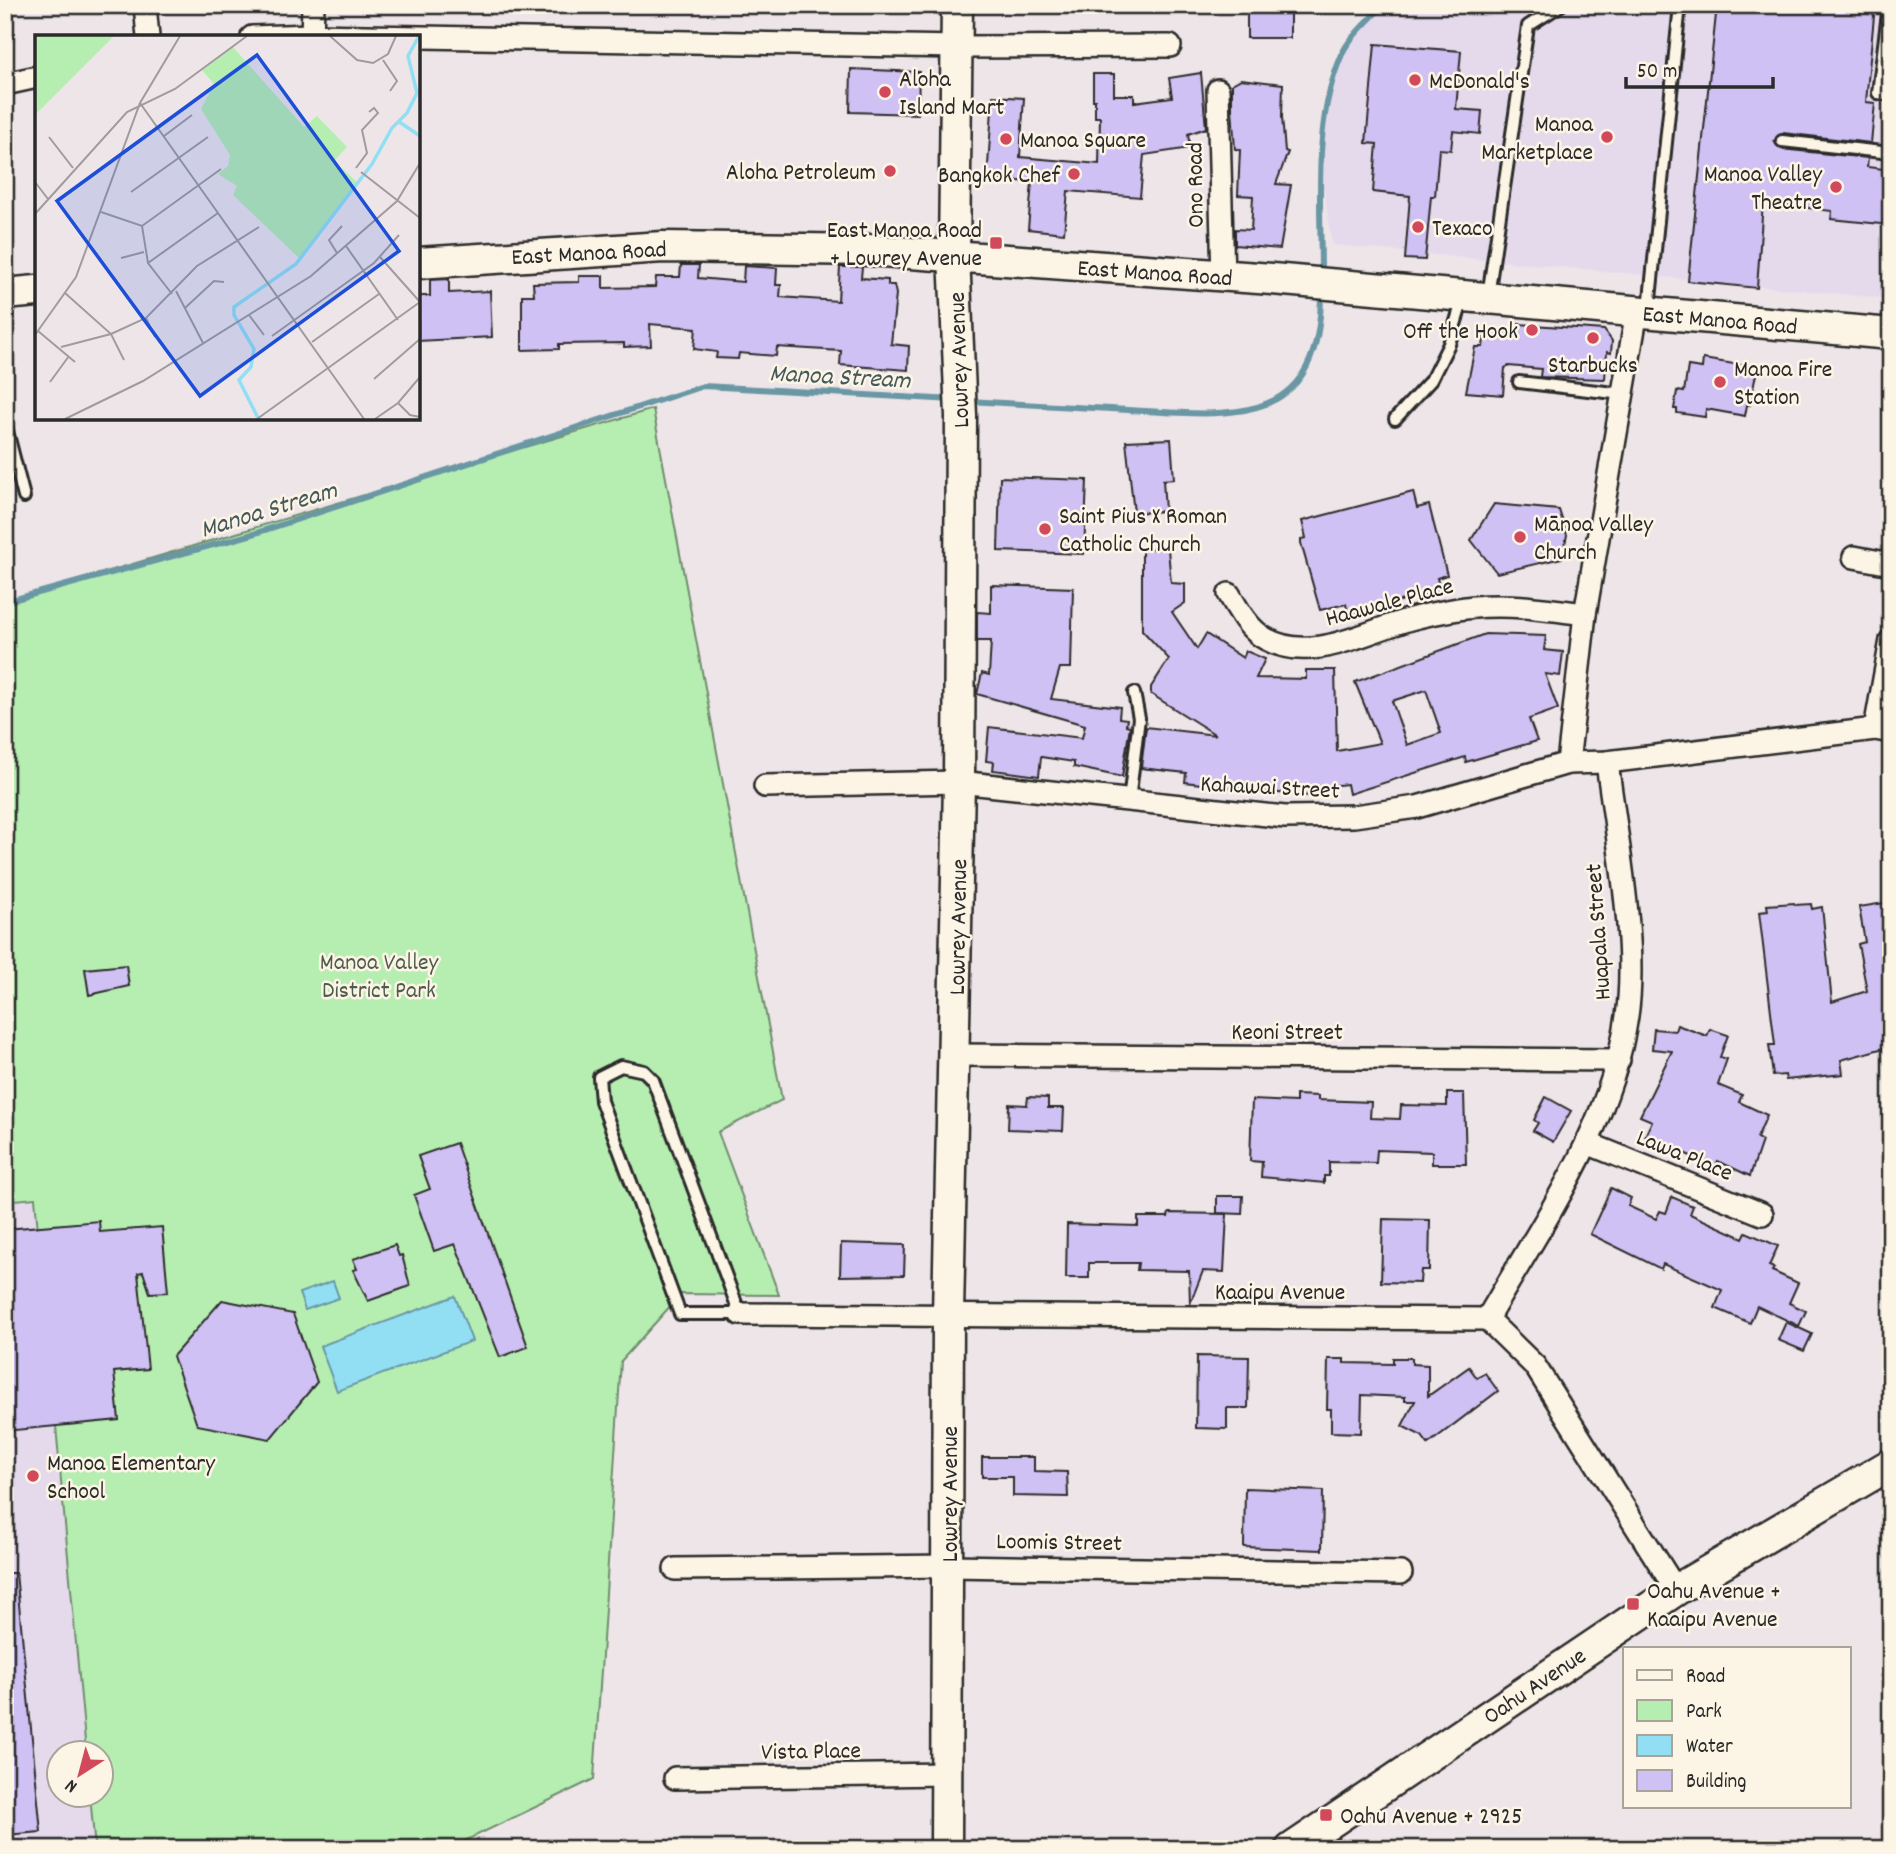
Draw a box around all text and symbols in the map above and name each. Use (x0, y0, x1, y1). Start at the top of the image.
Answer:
inset map (35, 35, 420, 420)
scale bar (1626, 46, 1773, 90)
text: 50 m (1637, 58, 1677, 88)
place label: Aloha Island Mart (899, 64, 1005, 126)
place label: McDonald's (1429, 66, 1530, 100)
marker: McDonald's (1407, 72, 1423, 88)
marker: Aloha Island Mart (877, 84, 893, 100)
place label: Manoa Marketplace (1481, 109, 1594, 171)
place label: Manoa Square (1020, 125, 1146, 159)
marker: Manoa Marketplace (1599, 129, 1615, 145)
marker: Manoa Square (998, 131, 1014, 147)
street label: Ono Road (1179, 142, 1215, 228)
place label: Aloha Petroleum (726, 157, 876, 191)
place label: Manoa Valley Theatre (1704, 159, 1823, 221)
place label: Bangkok Chef (938, 160, 1061, 194)
marker: Aloha Petroleum (882, 163, 898, 179)
marker: Bangkok Chef (1066, 166, 1082, 182)
marker: Manoa Valley Theatre (1828, 179, 1844, 195)
place label: Texaco (1432, 213, 1493, 247)
place label: East Manoa Road + Lowrey Avenue (827, 215, 982, 277)
marker: Texaco (1410, 219, 1426, 235)
street label: East Manoa Road (511, 234, 668, 276)
marker: East Manoa Road + Lowrey Avenue (988, 235, 1004, 251)
street label: East Manoa Road (1076, 253, 1233, 297)
street label: Lowrey Avenue (942, 291, 980, 429)
street label: East Manoa Road (1641, 298, 1799, 346)
place label: Off the Hook (1403, 316, 1518, 350)
marker: Off the Hook (1524, 322, 1540, 338)
marker: Starbucks (1585, 330, 1601, 346)
place label: Starbucks (1548, 350, 1638, 384)
place label: Manoa Fire Station (1734, 354, 1832, 416)
water label: Manoa Stream (768, 356, 912, 401)
marker: Manoa Fire Station (1712, 374, 1728, 390)
water label: Manoa Stream (196, 473, 343, 550)
place label: Saint Pius X Roman Catholic Church (1059, 501, 1227, 563)
place label: Mānoa Valley Church (1534, 509, 1654, 571)
marker: Saint Pius X Roman Catholic Church (1037, 521, 1053, 537)
marker: Mānoa Valley Church (1512, 529, 1528, 545)
street label: Haawale Place (1322, 570, 1458, 637)
street label: Kahawai Street (1199, 768, 1341, 810)
street label: Lowrey Avenue (942, 859, 978, 995)
street label: Huapala Street (1578, 862, 1622, 1001)
park label: Manoa Valley District Park (320, 947, 439, 1009)
street label: Keoni Street (1231, 1017, 1343, 1051)
street label: Lawa Place (1631, 1122, 1737, 1192)
street label: Kaaipu Avenue (1215, 1277, 1345, 1311)
street label: Lowrey Avenue (935, 1426, 969, 1562)
place label: Manoa Elementary School (47, 1448, 216, 1510)
marker: Manoa Elementary School (25, 1468, 41, 1484)
street label: Loomis Street (996, 1526, 1122, 1562)
place label: Oahu Avenue + Kaaipu Avenue (1647, 1576, 1781, 1638)
marker: Oahu Avenue + Kaaipu Avenue (1625, 1596, 1641, 1612)
street label: Oahu Avenue (1477, 1641, 1594, 1734)
legend (1623, 1647, 1850, 1808)
text: Road (1686, 1663, 1725, 1693)
text: Park (1686, 1698, 1722, 1728)
text: Water (1686, 1733, 1733, 1763)
street label: Vista Place (761, 1735, 861, 1771)
north arrow (46, 1738, 116, 1808)
text: Building (1686, 1768, 1746, 1798)
text: N (60, 1771, 84, 1799)
place label: Oahu Avenue + 2925 (1340, 1801, 1522, 1835)
marker: Oahu Avenue + 2925 (1318, 1807, 1334, 1823)

